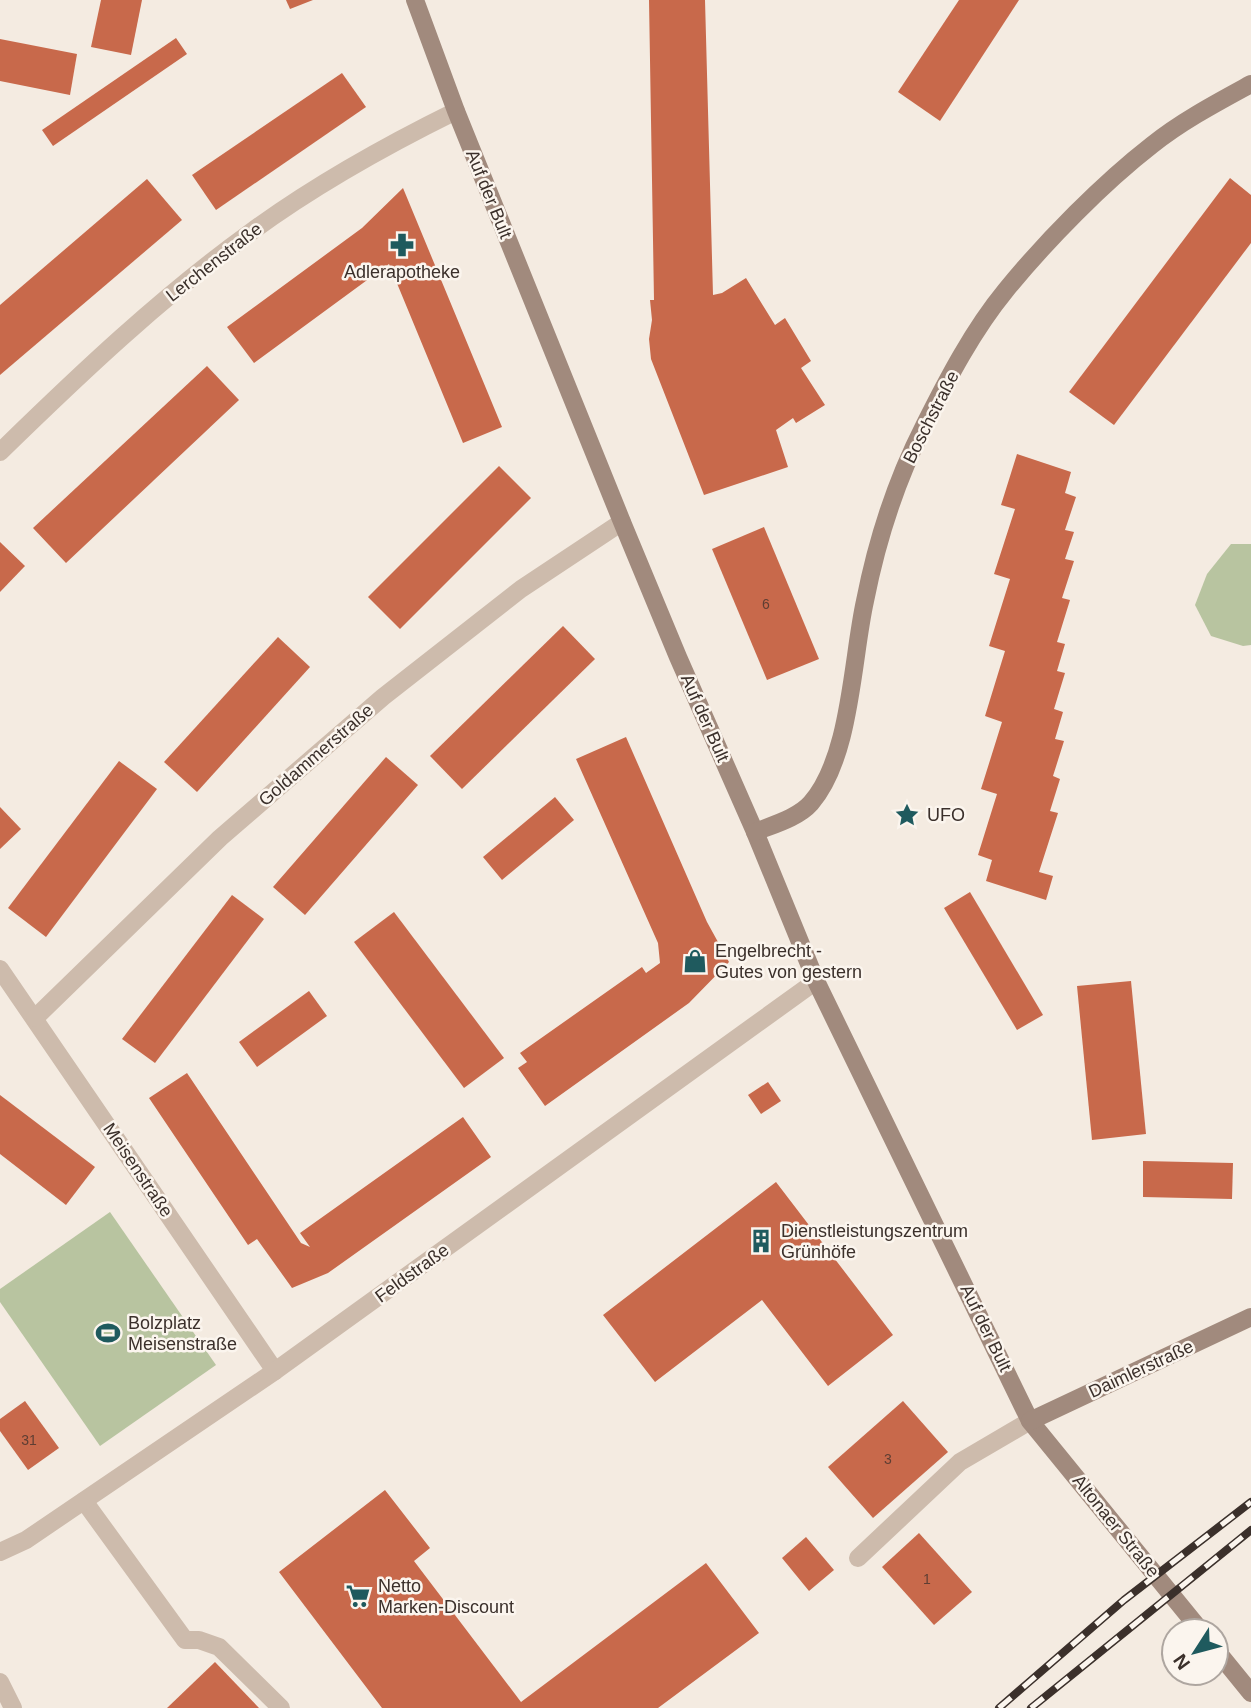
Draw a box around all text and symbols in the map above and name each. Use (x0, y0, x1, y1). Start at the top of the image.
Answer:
street label: Auf der Bult (462, 147, 516, 241)
street label: Lerchenstraße (162, 218, 266, 306)
pharmacy icon: Adlerapotheke (388, 231, 416, 259)
place label: Adlerapotheke (344, 262, 460, 282)
street label: Boschstraße (899, 367, 963, 467)
house number: 6 (762, 596, 770, 612)
street label: Auf der Bult (677, 671, 733, 765)
street label: Goldammerstraße (255, 700, 377, 810)
place icon: UFO (893, 801, 921, 829)
place label: UFO (927, 805, 965, 825)
place label: Engelbrecht - Gutes von gestern (715, 941, 862, 982)
shop icon: Engelbrecht - Gutes von gestern (681, 947, 709, 975)
street label: Meisenstraße (99, 1119, 177, 1221)
place label: Dienstleistungszentrum Grünhöfe (781, 1221, 968, 1262)
building icon: Dienstleistungszentrum Grünhöfe (747, 1227, 775, 1255)
street label: Feldstraße (371, 1240, 453, 1306)
street label: Auf der Bult (956, 1281, 1016, 1375)
place label: Bolzplatz Meisenstraße (128, 1313, 237, 1354)
sports icon: Bolzplatz Meisenstraße (94, 1319, 122, 1347)
street label: Daimlerstraße (1086, 1336, 1196, 1402)
house number: 31 (21, 1432, 37, 1448)
house number: 3 (884, 1451, 892, 1467)
street label: Altonaer Straße (1069, 1471, 1163, 1581)
house number: 1 (923, 1571, 931, 1587)
place label: Netto Marken-Discount (378, 1576, 514, 1617)
supermarket icon: Netto Marken-Discount (344, 1582, 372, 1610)
north arrow (1160, 1617, 1230, 1687)
text: N (1169, 1650, 1194, 1673)

